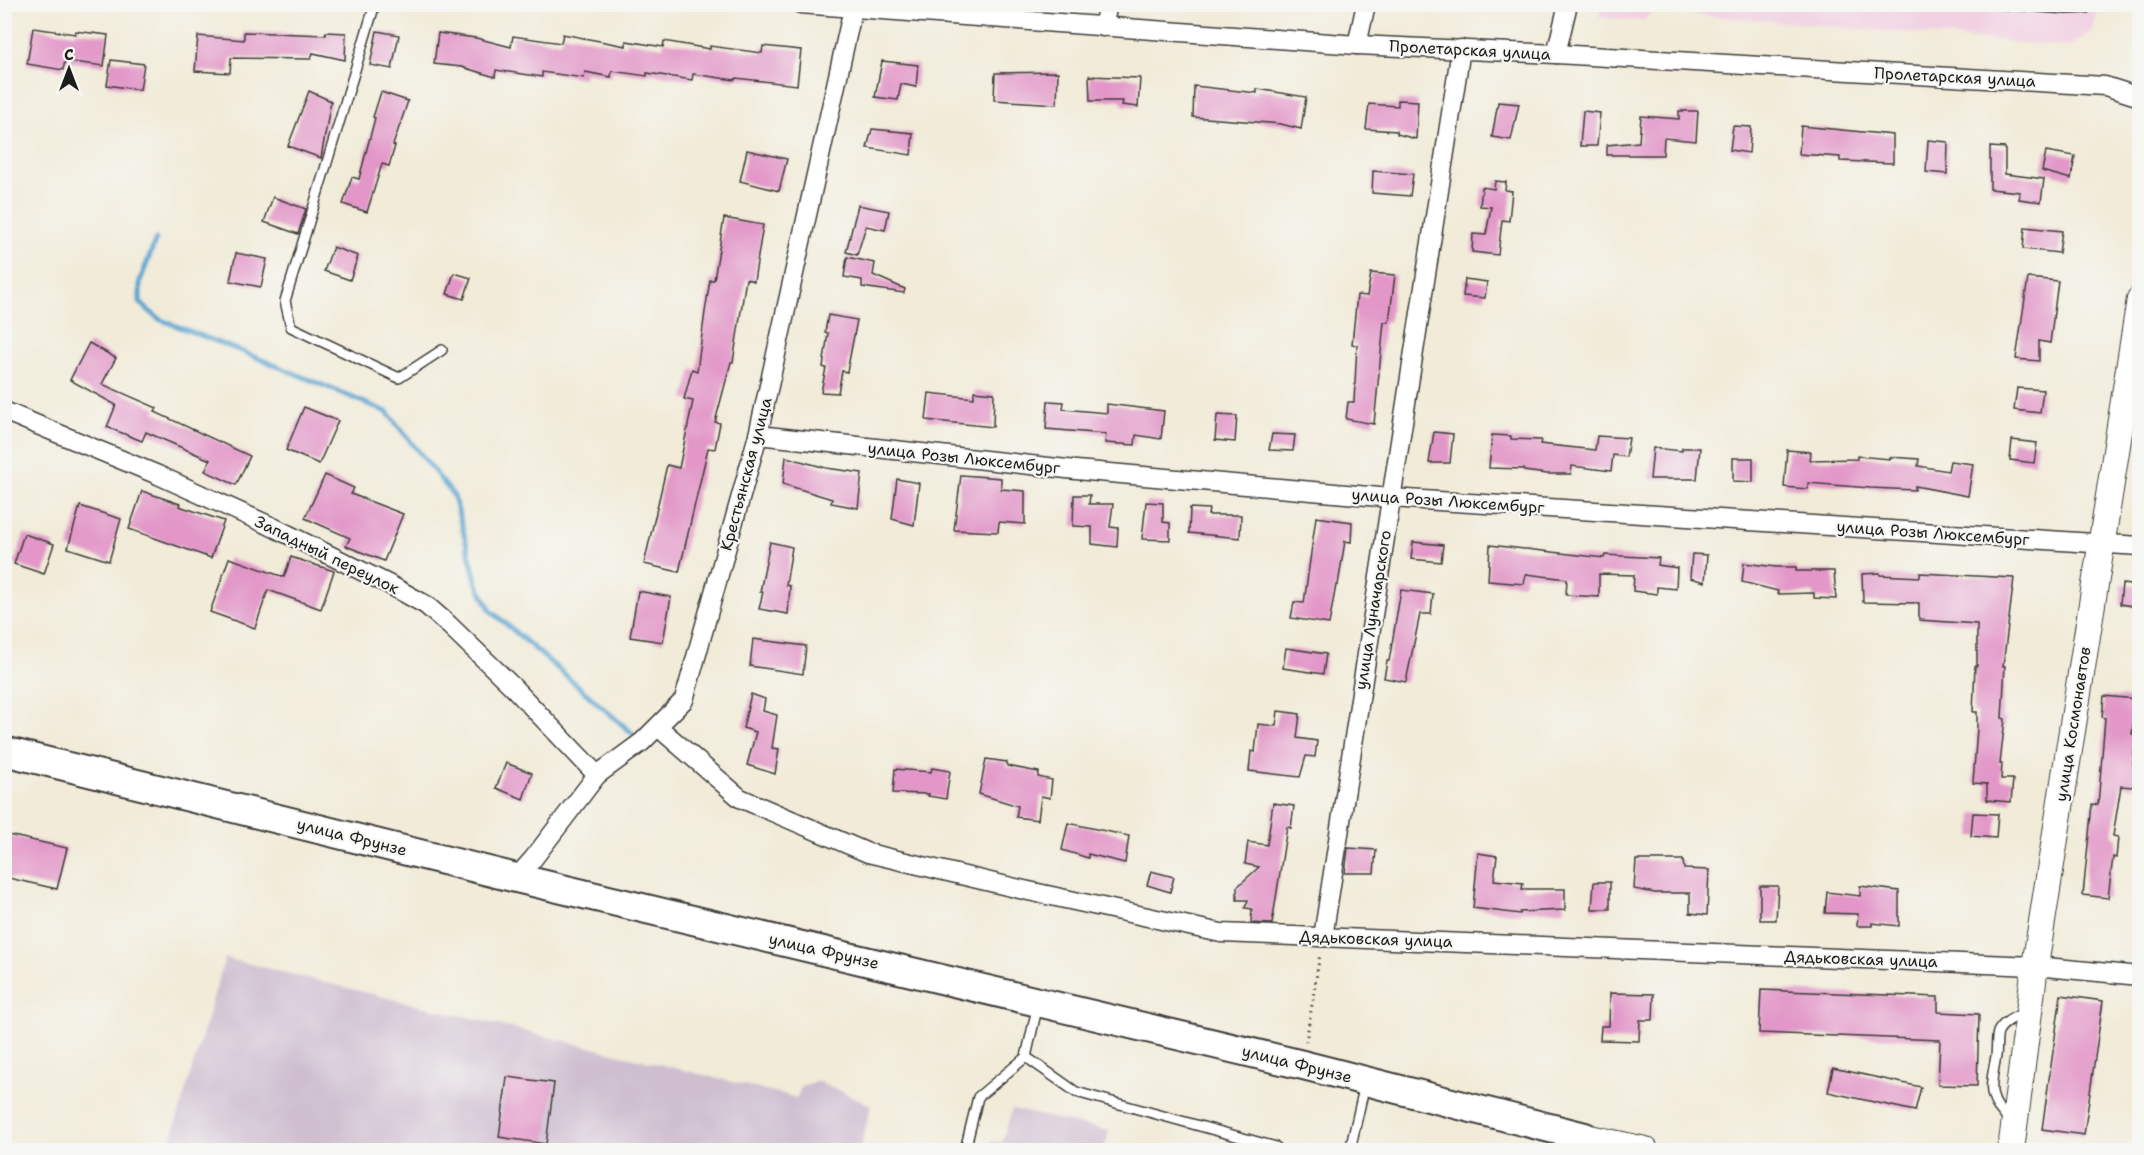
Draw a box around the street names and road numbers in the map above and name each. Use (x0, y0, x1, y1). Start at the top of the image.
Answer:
street label: Пролетарская улица (1389, 35, 1551, 65)
street label: Пролетарская улица (1874, 62, 2036, 92)
street label: Крестьянская улица (715, 395, 777, 553)
street label: улица Розы Люксембург (867, 437, 1062, 479)
street label: улица Розы Люксембург (1351, 484, 1546, 518)
street label: Западный переулок (251, 511, 403, 599)
street label: улица Розы Люксембург (1836, 516, 2031, 550)
street label: улица Луначарского (1350, 529, 1396, 691)
street label: улица Космонавтов (2050, 645, 2096, 803)
street label: улица Фрунзе (295, 813, 409, 861)
street label: Дядьковская улица (1299, 926, 1453, 952)
street label: улица Фрунзе (767, 928, 881, 974)
street label: Дядьковская улица (1784, 946, 1938, 972)
street label: улица Фрунзе (1240, 1040, 1354, 1088)

